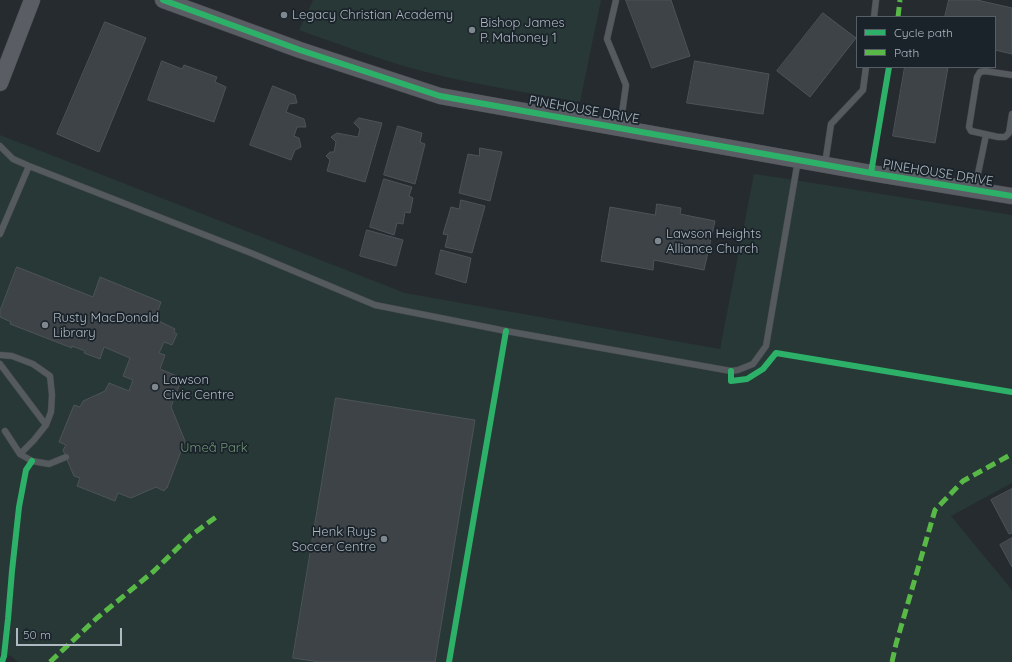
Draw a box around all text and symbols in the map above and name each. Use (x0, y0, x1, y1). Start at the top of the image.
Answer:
place label: Legacy Christian Academy (292, 7, 453, 23)
marker: Legacy Christian Academy (279, 10, 289, 20)
place label: Bishop James P. Mahoney 1 (480, 15, 565, 46)
legend (856, 16, 996, 68)
marker: Bishop James P. Mahoney 1 (467, 25, 477, 35)
text: Cycle path (894, 25, 953, 40)
text: Path (894, 45, 919, 60)
street label: PINEHOUSE DRIVE (528, 93, 640, 127)
street label: PINEHOUSE DRIVE (882, 157, 994, 189)
place label: Lawson Heights Alliance Church (666, 226, 761, 257)
marker: Lawson Heights Alliance Church (653, 236, 663, 246)
place label: Rusty MacDonald Library (53, 310, 159, 341)
marker: Rusty MacDonald Library (40, 320, 50, 330)
place label: Lawson Civic Centre (163, 372, 234, 403)
marker: Lawson Civic Centre (150, 382, 160, 392)
park label: Umeå Park (180, 440, 248, 456)
place label: Henk Ruys Soccer Centre (292, 524, 376, 555)
marker: Henk Ruys Soccer Centre (379, 534, 389, 544)
scale bar (18, 620, 124, 646)
text: 50 m (23, 627, 51, 642)

